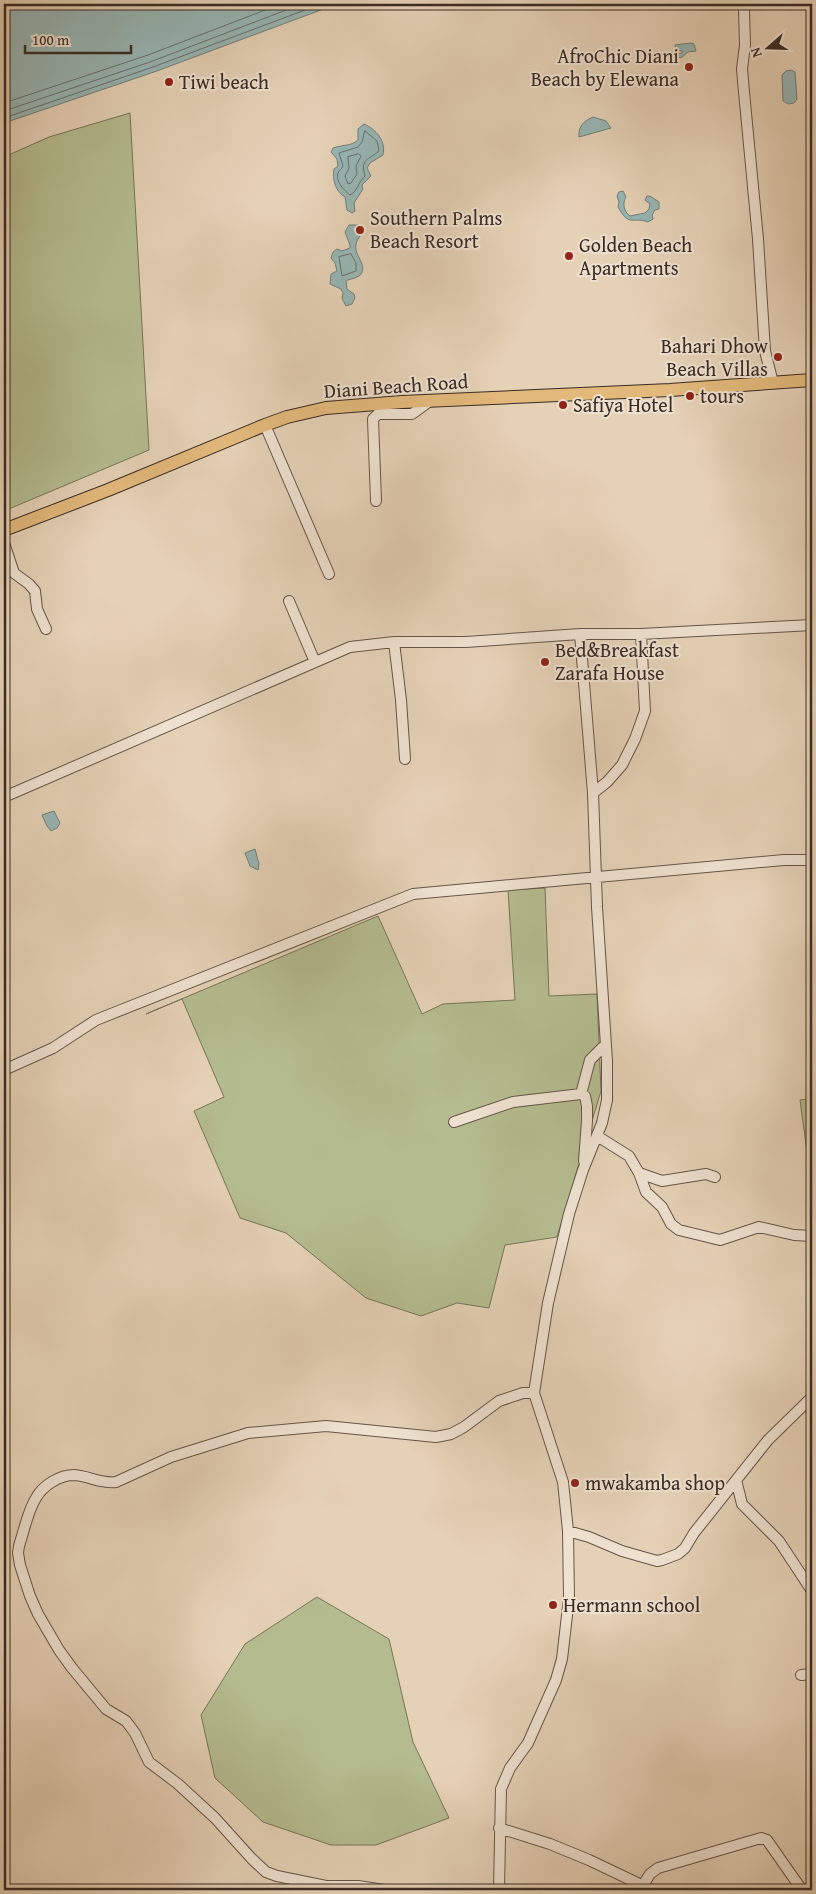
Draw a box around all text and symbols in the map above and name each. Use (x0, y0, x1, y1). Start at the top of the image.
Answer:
scale bar (25, 22, 131, 54)
north arrow (744, 22, 794, 72)
text: 100 m (32, 29, 70, 50)
place label: AfroChic Diani Beach by Elewana (531, 41, 680, 93)
text: N (745, 44, 767, 60)
marker: AfroChic Diani Beach by Elewana (683, 61, 695, 73)
place label: Tiwi beach (179, 67, 269, 96)
marker: Tiwi beach (163, 76, 175, 88)
place label: Southern Palms Beach Resort (370, 203, 503, 255)
marker: Southern Palms Beach Resort (354, 224, 366, 236)
place label: Golden Beach Apartments (579, 230, 692, 282)
marker: Golden Beach Apartments (563, 250, 575, 262)
place label: Bahari Dhow Beach Villas (661, 331, 769, 383)
marker: Bahari Dhow Beach Villas (772, 351, 784, 363)
street label: Diani Beach Road (323, 366, 469, 405)
place label: tours (700, 381, 744, 410)
place label: Safiya Hotel (573, 390, 674, 419)
marker: tours (684, 390, 696, 402)
marker: Safiya Hotel (557, 399, 569, 411)
place label: Bed&Breakfast Zarafa House (555, 635, 679, 687)
marker: Bed&Breakfast Zarafa House (539, 656, 551, 668)
place label: mwakamba shop (585, 1468, 725, 1497)
marker: mwakamba shop (569, 1477, 581, 1489)
place label: Hermann school (563, 1590, 701, 1619)
marker: Hermann school (547, 1599, 559, 1611)

